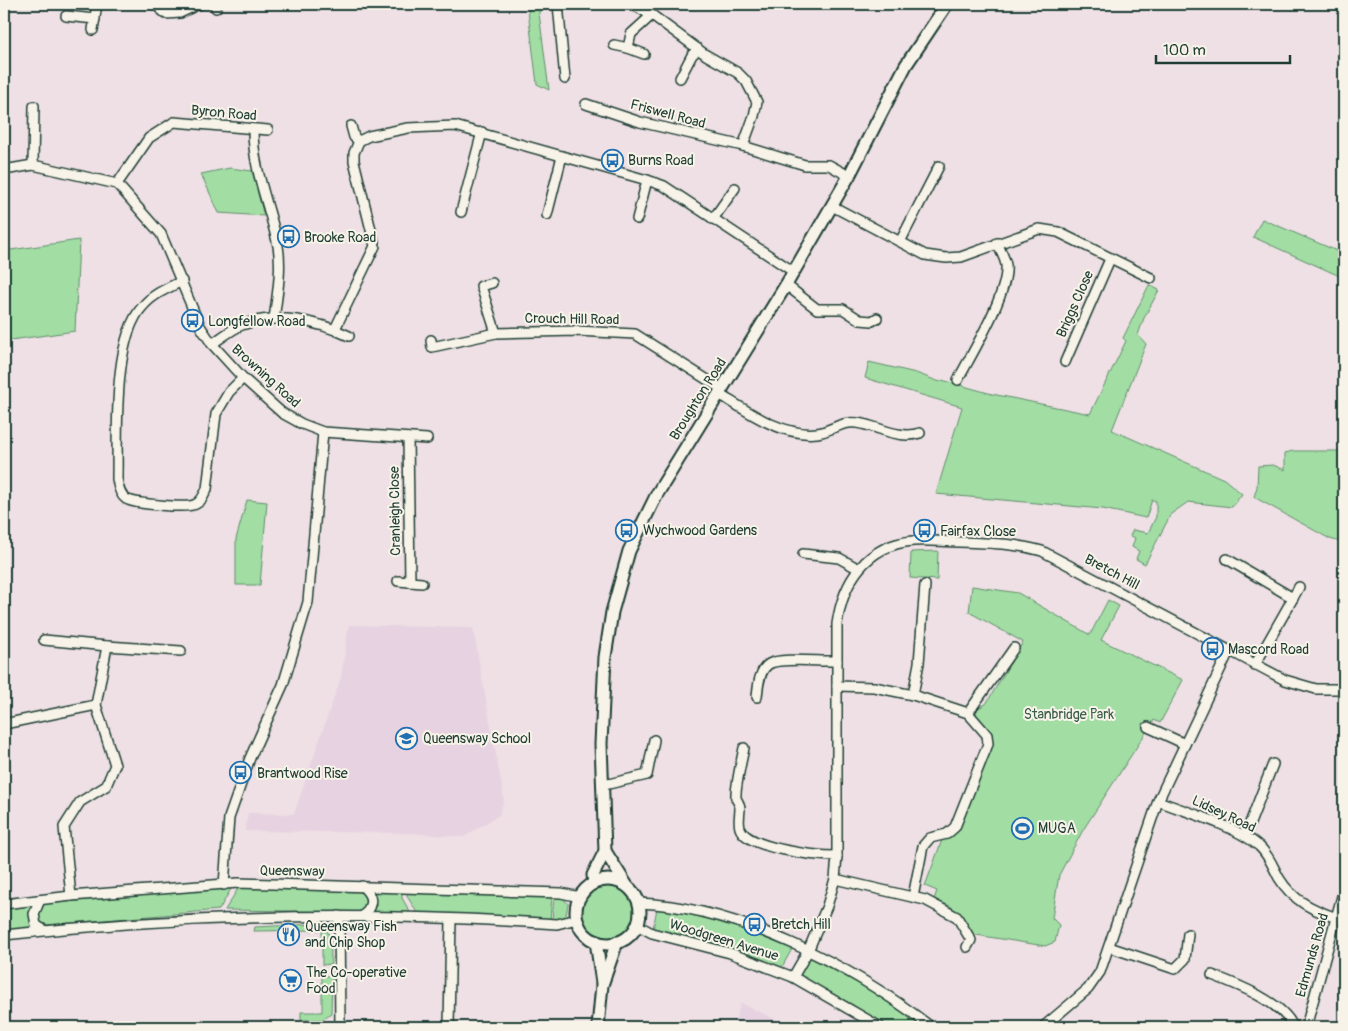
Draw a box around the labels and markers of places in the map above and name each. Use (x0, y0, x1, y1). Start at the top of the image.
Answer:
bus stop icon: Burns Road (600, 148, 624, 172)
place label: Burns Road (628, 152, 694, 169)
bus stop icon: Brooke Road (276, 225, 300, 249)
place label: Brooke Road (304, 229, 377, 246)
bus stop icon: Longfellow Road (180, 309, 204, 333)
place label: Longfellow Road (208, 313, 306, 330)
bus stop icon: Wychwood Gardens (615, 518, 639, 542)
bus stop icon: Fairfax Close (912, 519, 936, 543)
place label: Wychwood Gardens (643, 522, 758, 539)
place label: Fairfax Close (940, 523, 1016, 540)
bus stop icon: Mascord Road (1200, 637, 1224, 661)
place label: Mascord Road (1228, 641, 1309, 658)
school or university icon: Queensway School (395, 726, 419, 750)
place label: Queensway School (423, 730, 531, 747)
bus stop icon: Brantwood Rise (229, 761, 253, 785)
place label: Brantwood Rise (257, 765, 348, 782)
sports icon: MUGA (1010, 816, 1034, 840)
place label: MUGA (1038, 820, 1076, 837)
bus stop icon: Bretch Hill (743, 912, 767, 936)
place label: Bretch Hill (771, 916, 831, 933)
place label: Queensway Fish and Chip Shop (305, 918, 397, 951)
restaurant icon: Queensway Fish and Chip Shop (277, 922, 301, 946)
place label: The Co-operative Food (306, 964, 407, 997)
supermarket icon: The Co-operative Food (278, 968, 302, 992)

